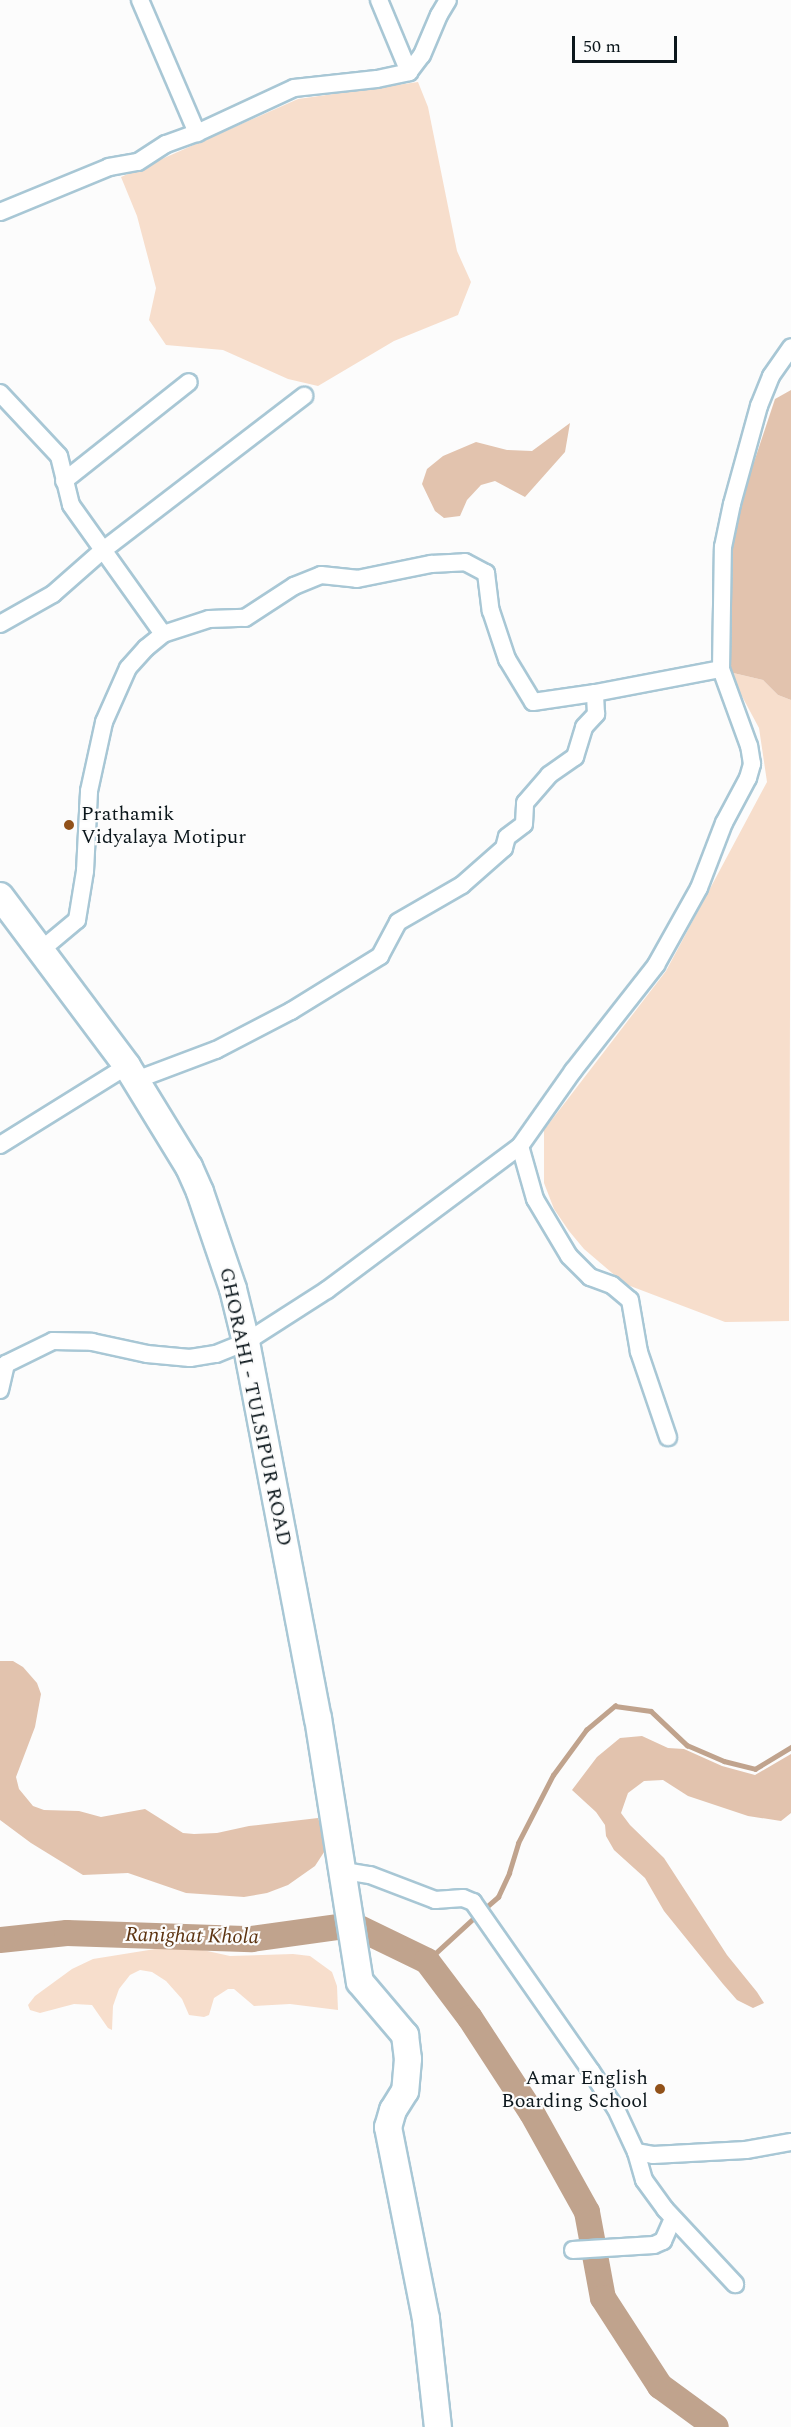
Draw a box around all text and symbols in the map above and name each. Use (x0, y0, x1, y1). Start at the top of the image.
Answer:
scale bar (575, 24, 680, 62)
text: 50 m (583, 33, 621, 60)
place label: Prathamik Vidyalaya Motipur (81, 802, 246, 849)
marker: Prathamik Vidyalaya Motipur (62, 818, 76, 832)
street label: GHORAHI - TULSIPUR ROAD (214, 1265, 296, 1549)
water label: Ranighat Khola (125, 1922, 259, 1950)
place label: Amar English Boarding School (501, 2066, 648, 2113)
marker: Amar English Boarding School (653, 2082, 667, 2096)

